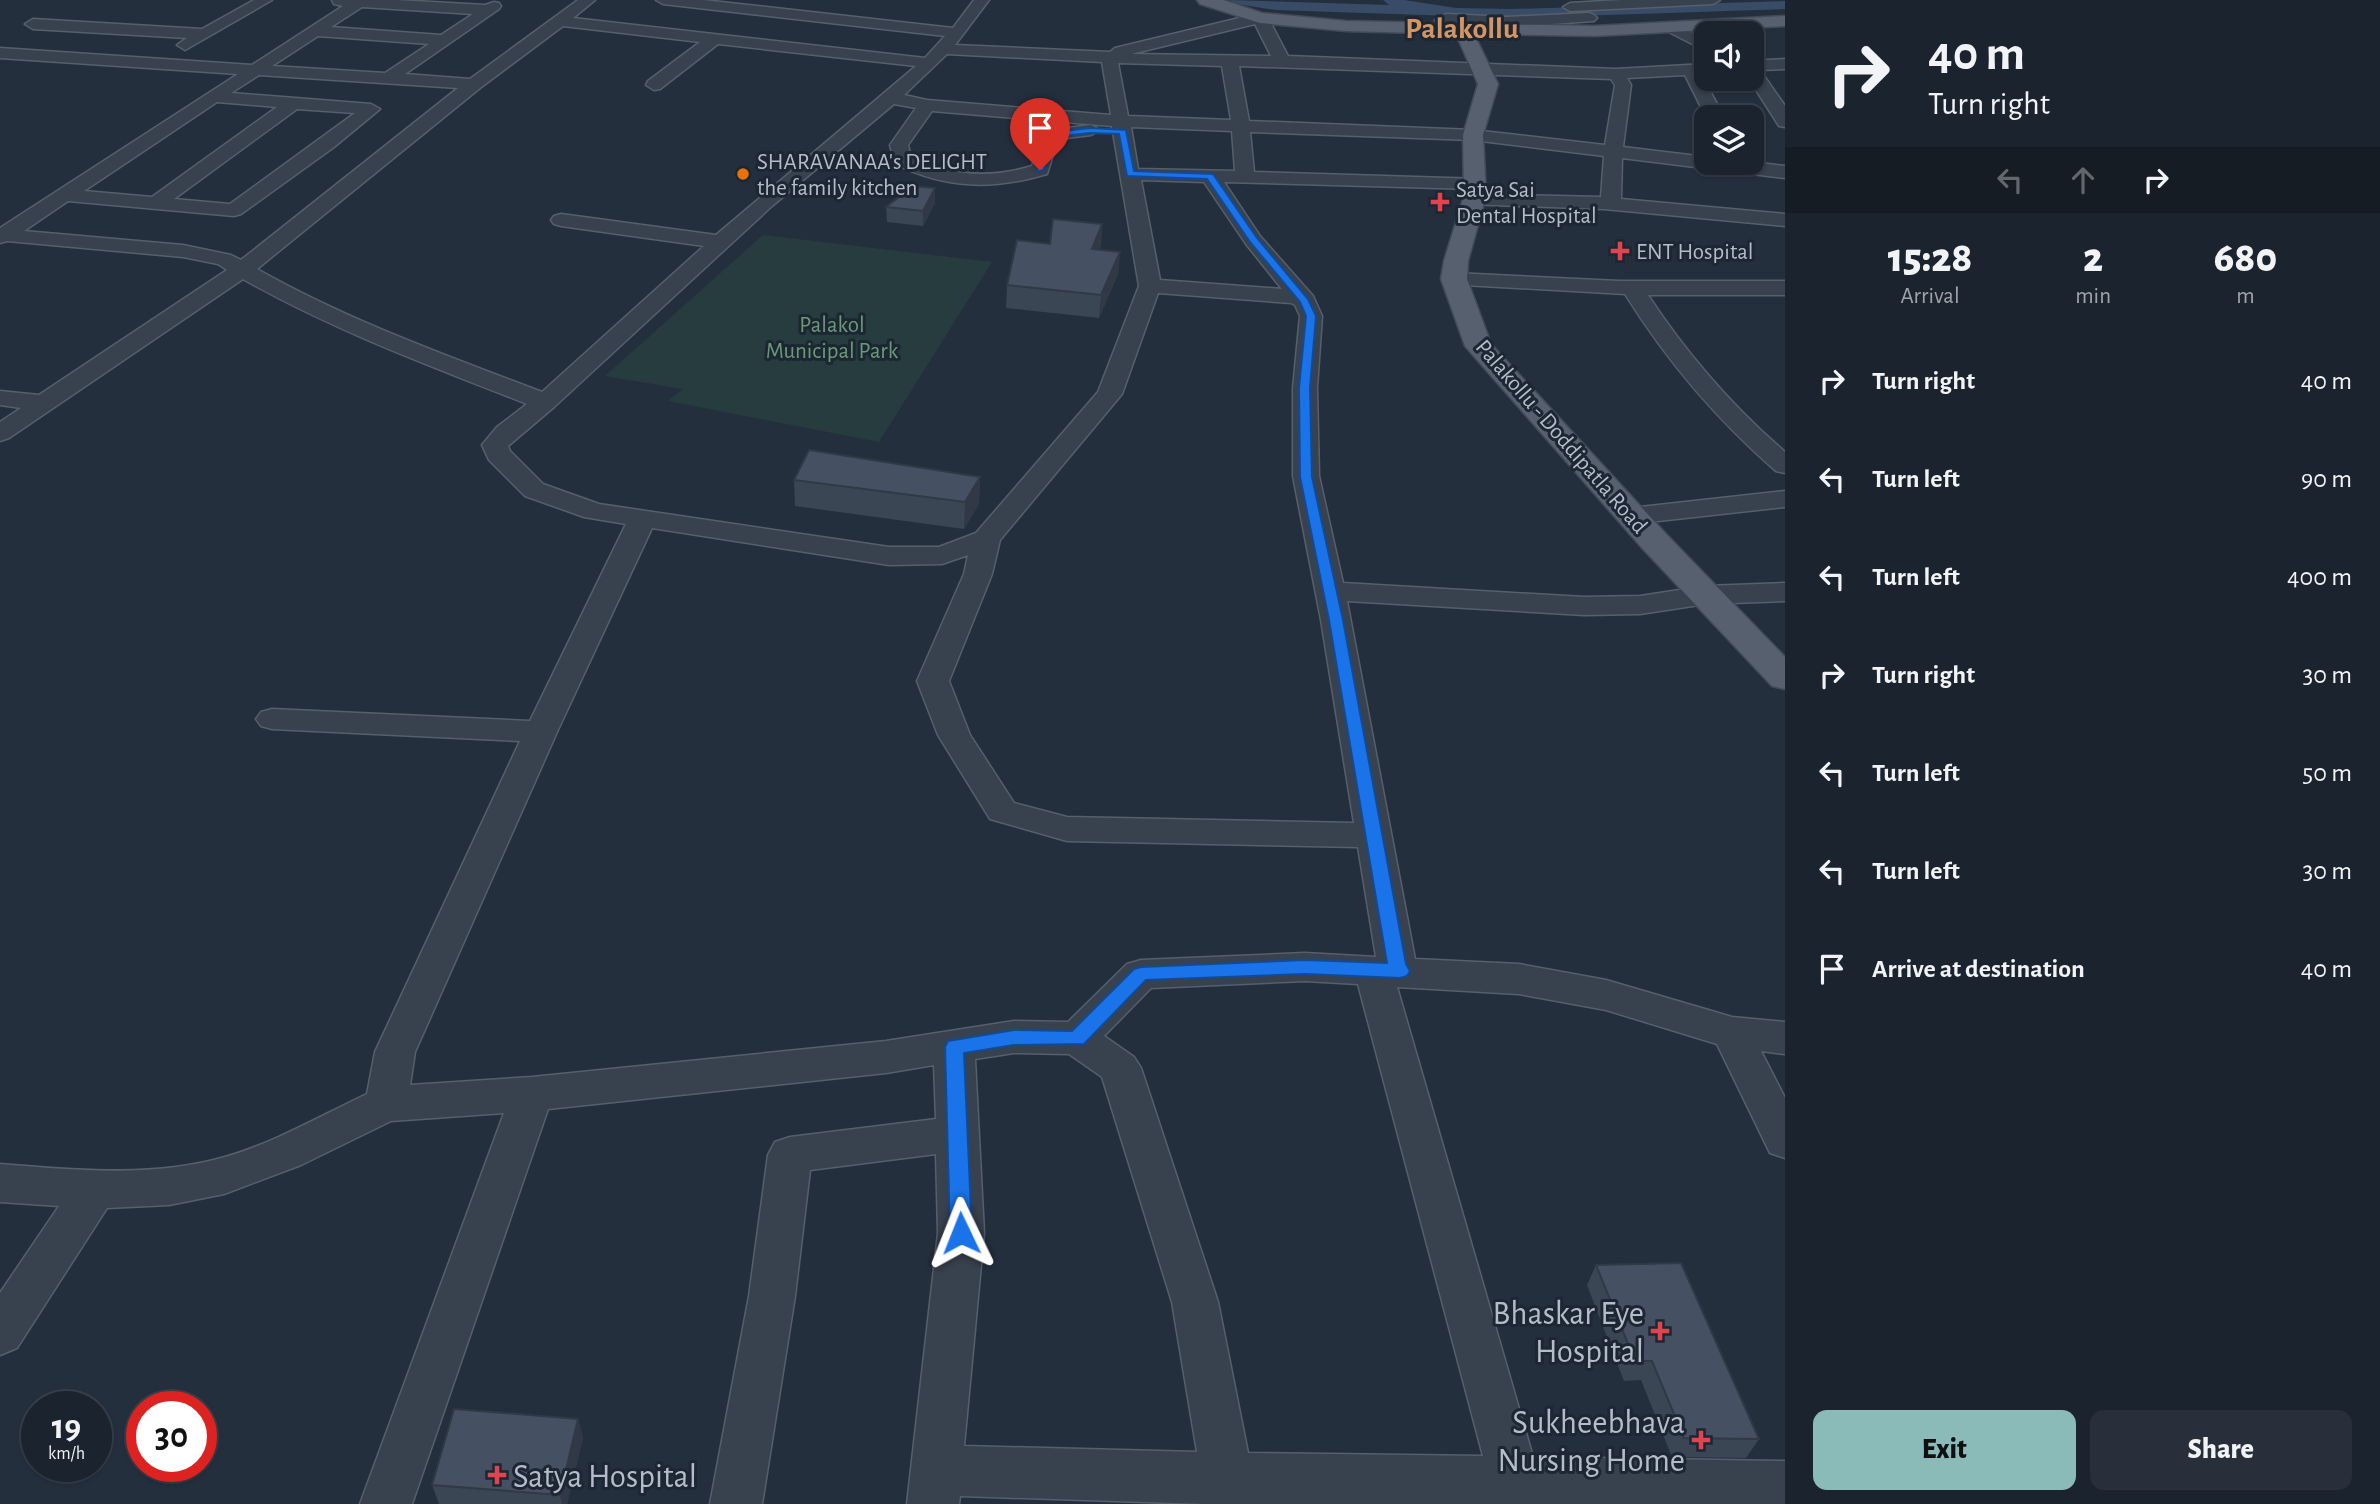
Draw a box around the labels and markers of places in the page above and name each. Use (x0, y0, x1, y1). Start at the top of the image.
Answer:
pin (1010, 98, 1070, 170)
place label: SHARAVANAA's DELIGHT the family kitchen (757, 151, 987, 200)
marker: SHARAVANAA's DELIGHT the family kitchen (735, 166, 751, 182)
place label: Satya Sai Dental Hospital (1456, 179, 1597, 228)
marker: Satya Sai Dental Hospital (1430, 192, 1450, 212)
marker: ENT Hospital (1610, 241, 1630, 261)
place label: ENT Hospital (1636, 241, 1754, 264)
place label: Bhaskar Eye Hospital (1493, 1298, 1644, 1369)
marker: Bhaskar Eye Hospital (1650, 1321, 1670, 1341)
place label: Sukheebhava Nursing Home (1497, 1407, 1685, 1478)
marker: Sukheebhava Nursing Home (1691, 1430, 1711, 1450)
place label: Satya Hospital (513, 1461, 697, 1494)
marker: Satya Hospital (487, 1465, 507, 1485)

